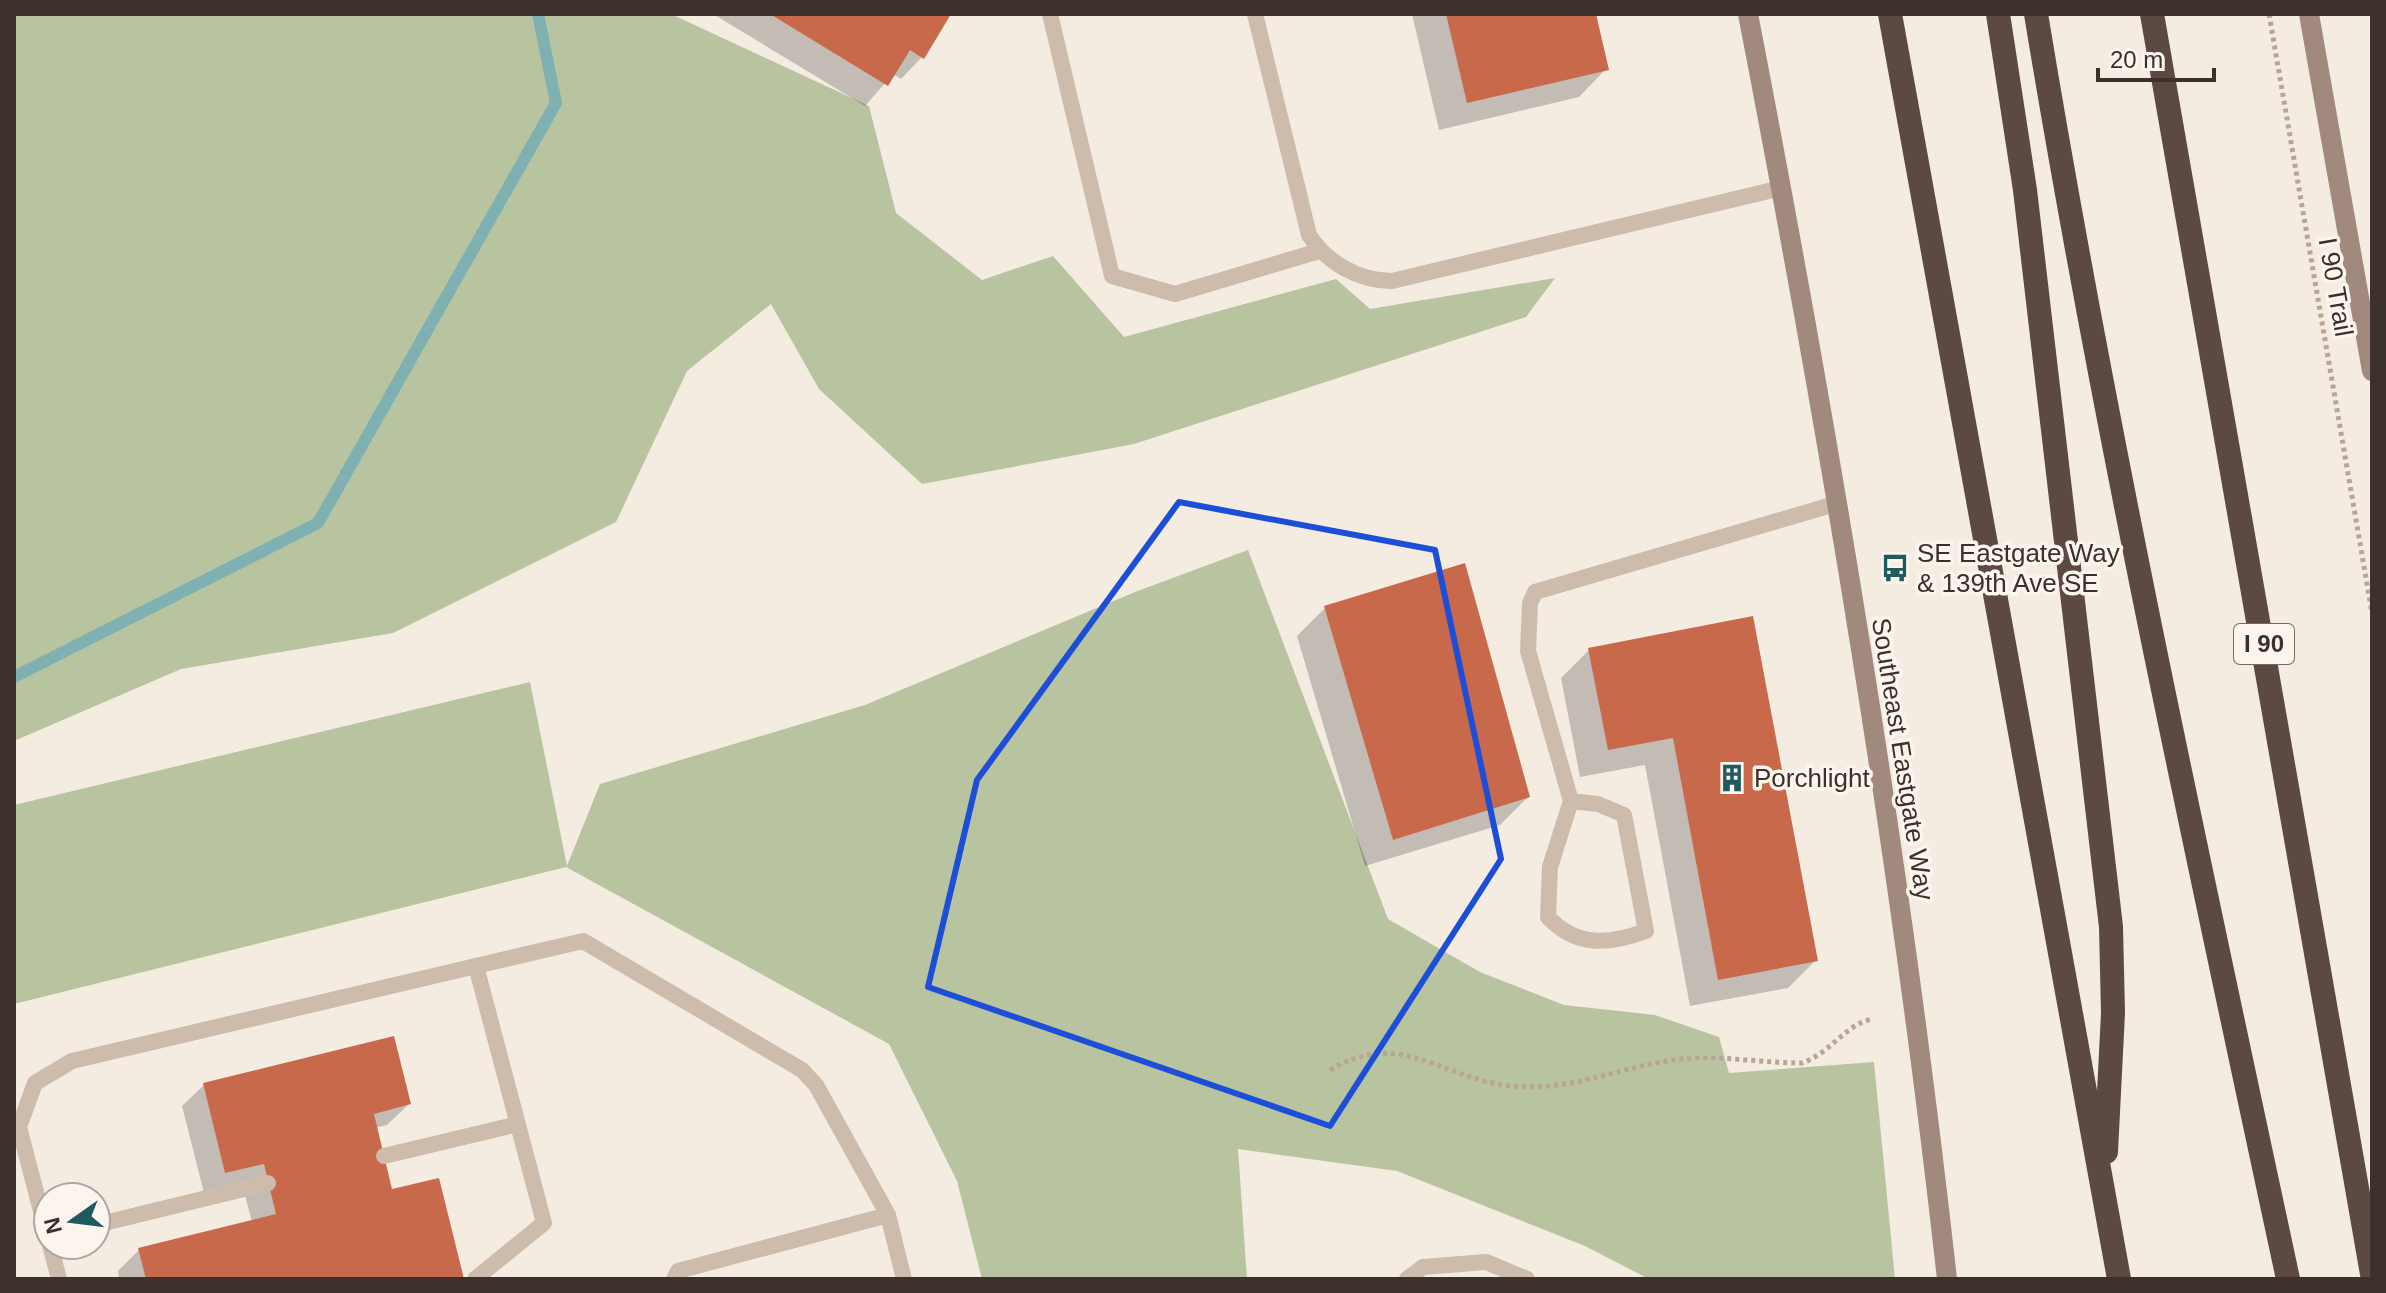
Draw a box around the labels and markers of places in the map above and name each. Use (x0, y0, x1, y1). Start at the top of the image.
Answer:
place label: SE Eastgate Way & 139th Ave SE (1917, 538, 2120, 598)
bus stop icon: SE Eastgate Way & 139th Ave SE (1880, 553, 1910, 583)
building icon: Porchlight (1717, 763, 1747, 793)
place label: Porchlight (1754, 763, 1870, 793)

